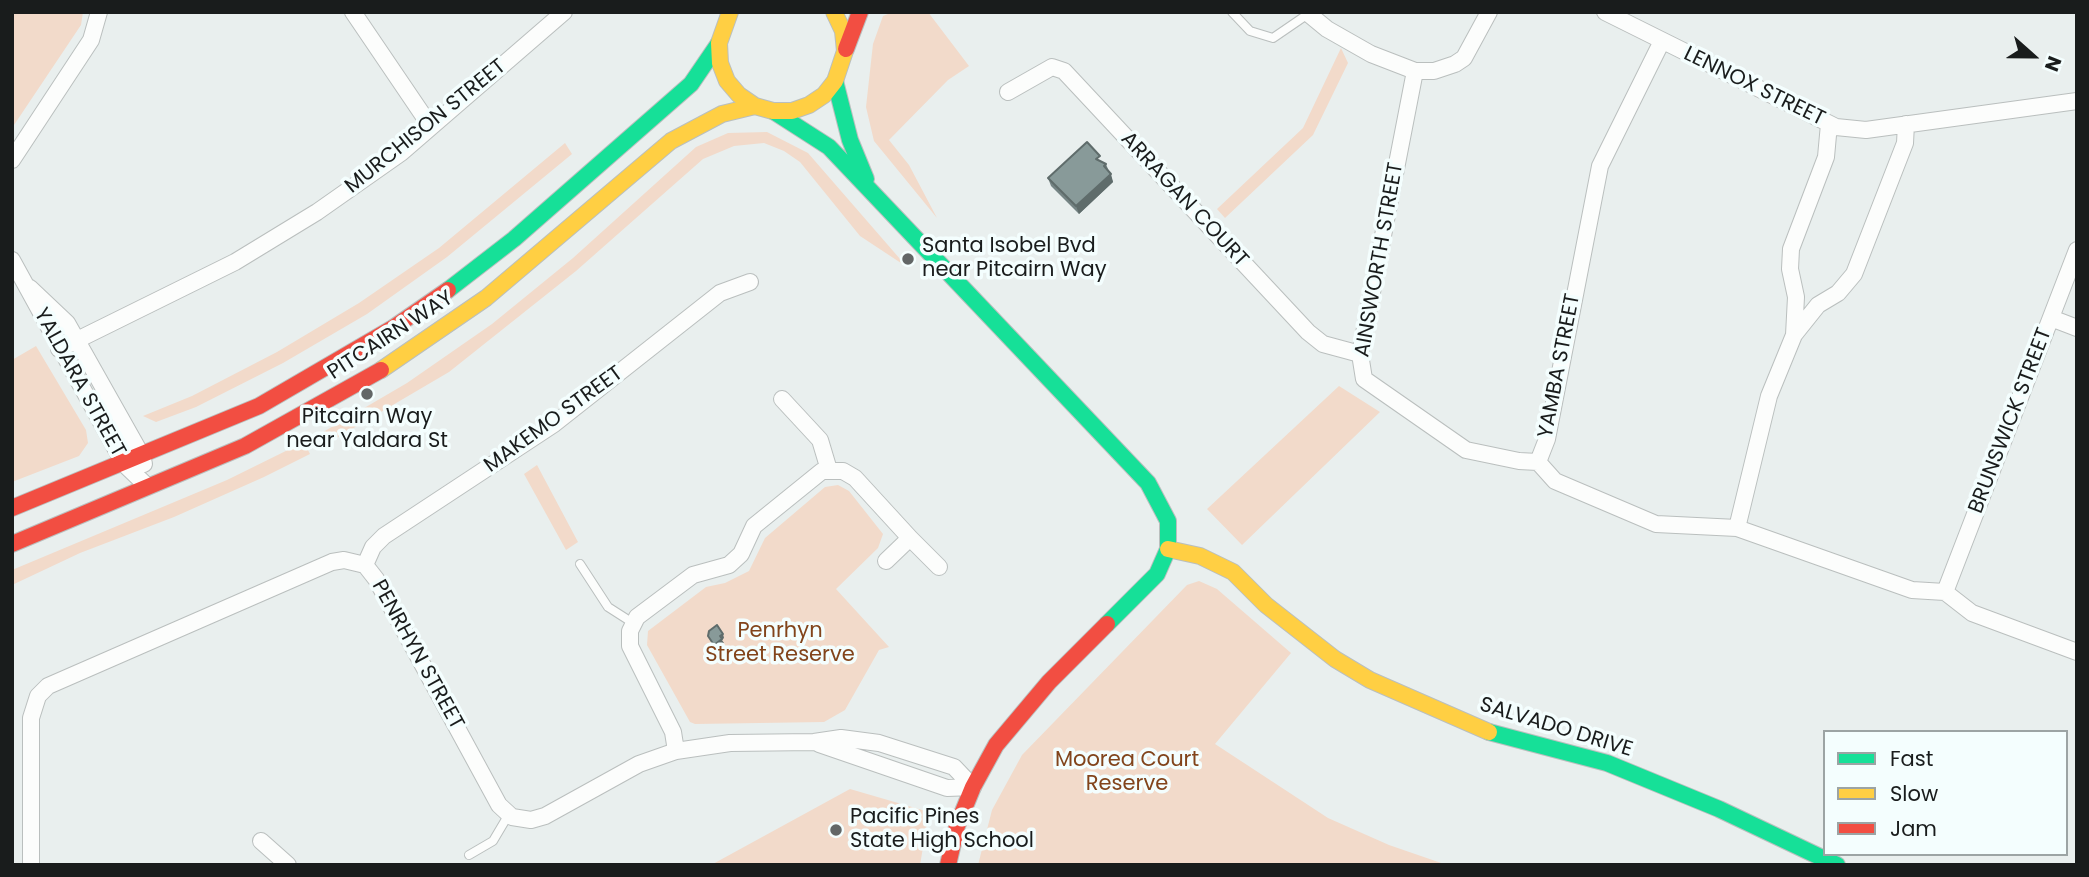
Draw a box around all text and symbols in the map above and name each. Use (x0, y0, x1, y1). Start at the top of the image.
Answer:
north arrow (1998, 21, 2068, 91)
street label: LENNOX STREET (1679, 42, 1829, 132)
text: N (2038, 52, 2068, 75)
street label: MURCHISON STREET (341, 54, 511, 200)
street label: ARRAGAN COURT (1115, 127, 1253, 273)
street label: AINSWORTH STREET (1350, 161, 1410, 359)
place label: Santa Isobel Bvd near Pitcairn Way (922, 234, 1107, 284)
marker: Santa Isobel Bvd near Pitcairn Way (900, 251, 916, 267)
street label: PITCAIRN WAY (324, 286, 458, 386)
street label: YAMBA STREET (1534, 292, 1586, 440)
street label: YALDARA STREET (28, 304, 130, 462)
street label: BRUNSWICK STREET (1964, 325, 2058, 517)
street label: MAKEMO STREET (480, 361, 628, 479)
marker: Pitcairn Way near Yaldara St (359, 386, 375, 402)
place label: Pitcairn Way near Yaldara St (286, 405, 448, 455)
street label: PENRHYN STREET (366, 576, 468, 734)
park label: Penrhyn Street Reserve (705, 619, 855, 669)
street label: SALVADO DRIVE (1476, 693, 1636, 763)
legend (1823, 730, 2068, 856)
text: Fast (1890, 744, 1933, 773)
park label: Moorea Court Reserve (1055, 748, 1199, 798)
text: Slow (1890, 779, 1938, 808)
place label: Pacific Pines State High School (850, 805, 1034, 855)
text: Jam (1890, 814, 1937, 843)
marker: Pacific Pines State High School (828, 822, 844, 838)

